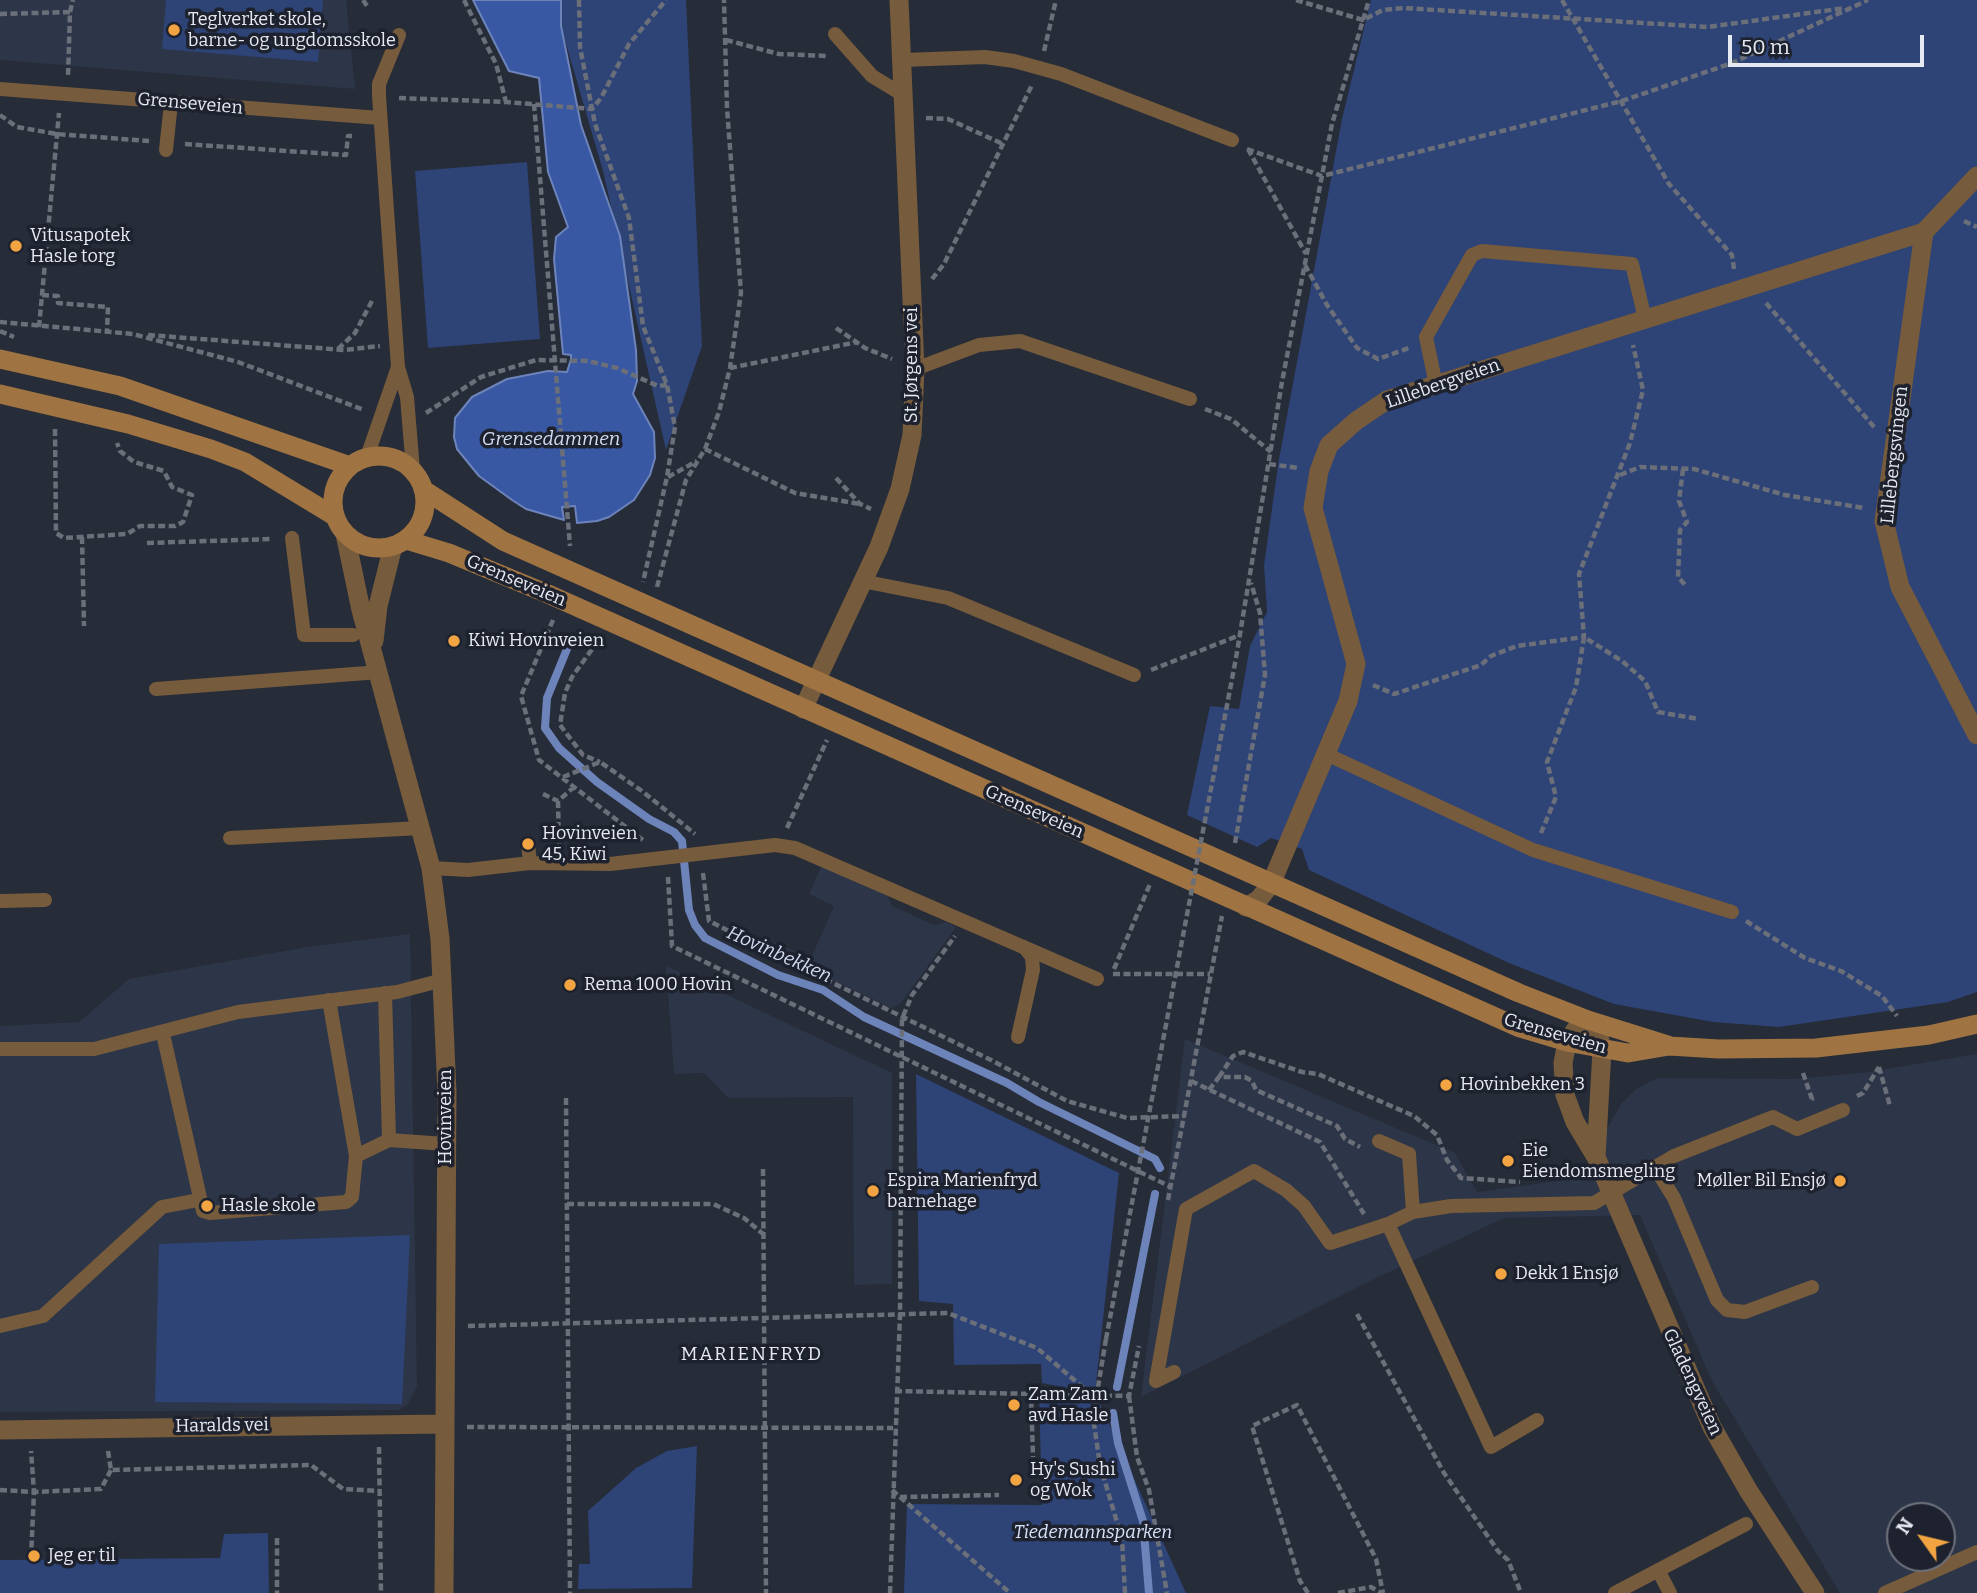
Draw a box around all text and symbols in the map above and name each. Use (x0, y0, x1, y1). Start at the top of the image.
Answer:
place label: Teglverket skole, barne- og ungdomsskole (188, 9, 396, 52)
scale bar (1732, 21, 1928, 65)
marker: Teglverket skole, barne- og ungdomsskole (166, 22, 182, 38)
text: 50 m (1741, 34, 1790, 60)
street label: Grenseveien (136, 89, 244, 119)
place label: Vitusapotek Hasle torg (30, 225, 131, 268)
marker: Vitusapotek Hasle torg (8, 238, 24, 254)
street label: St. Jørgens vei (901, 307, 923, 423)
street label: Lillebergveien (1383, 354, 1503, 414)
street label: Lillebergsvingen (1877, 385, 1913, 525)
water label: Grensedammen (482, 429, 620, 451)
street label: Grenseveien (463, 550, 569, 612)
place label: Kiwi Hovinveien (468, 630, 604, 652)
marker: Kiwi Hovinveien (446, 633, 462, 649)
street label: Grenseveien (981, 781, 1087, 843)
place label: Hovinveien 45, Kiwi (542, 823, 637, 866)
marker: Hovinveien 45, Kiwi (520, 836, 536, 852)
water label: Hovinbekken (723, 922, 835, 988)
place label: Rema 1000 Hovin (584, 974, 732, 996)
marker: Rema 1000 Hovin (562, 977, 578, 993)
street label: Grenseveien (1501, 1009, 1609, 1059)
street label: Hovinveien (435, 1069, 457, 1165)
place label: Hovinbekken 3 (1460, 1074, 1585, 1096)
marker: Hovinbekken 3 (1438, 1077, 1454, 1093)
place label: Eie Eiendomsmegling (1522, 1140, 1675, 1182)
marker: Eie Eiendomsmegling (1500, 1153, 1516, 1169)
place label: Espira Marienfryd barnehage (887, 1170, 1038, 1212)
place label: Møller Bil Ensjø (1696, 1170, 1826, 1192)
marker: Møller Bil Ensjø (1832, 1173, 1848, 1189)
marker: Espira Marienfryd barnehage (865, 1183, 881, 1199)
place label: Hasle skole (221, 1195, 316, 1217)
marker: Hasle skole (199, 1198, 215, 1214)
place label: Dekk 1 Ensjø (1515, 1263, 1619, 1285)
marker: Dekk 1 Ensjø (1493, 1266, 1509, 1282)
street label: Gladengveien (1658, 1325, 1726, 1439)
district label: MARIENFRYD (682, 1344, 822, 1366)
place label: Zam Zam avd Hasle (1028, 1384, 1108, 1426)
marker: Zam Zam avd Hasle (1006, 1397, 1022, 1413)
street label: Haralds vei (175, 1414, 269, 1438)
place label: Hy's Sushi og Wok (1030, 1459, 1116, 1502)
marker: Hy's Sushi og Wok (1008, 1472, 1024, 1488)
north arrow (1886, 1502, 1956, 1572)
text: N (1891, 1514, 1918, 1539)
park label: Tiedemannsparken (1014, 1522, 1172, 1544)
place label: Jeg er til (48, 1545, 116, 1567)
marker: Jeg er til (26, 1548, 42, 1564)

